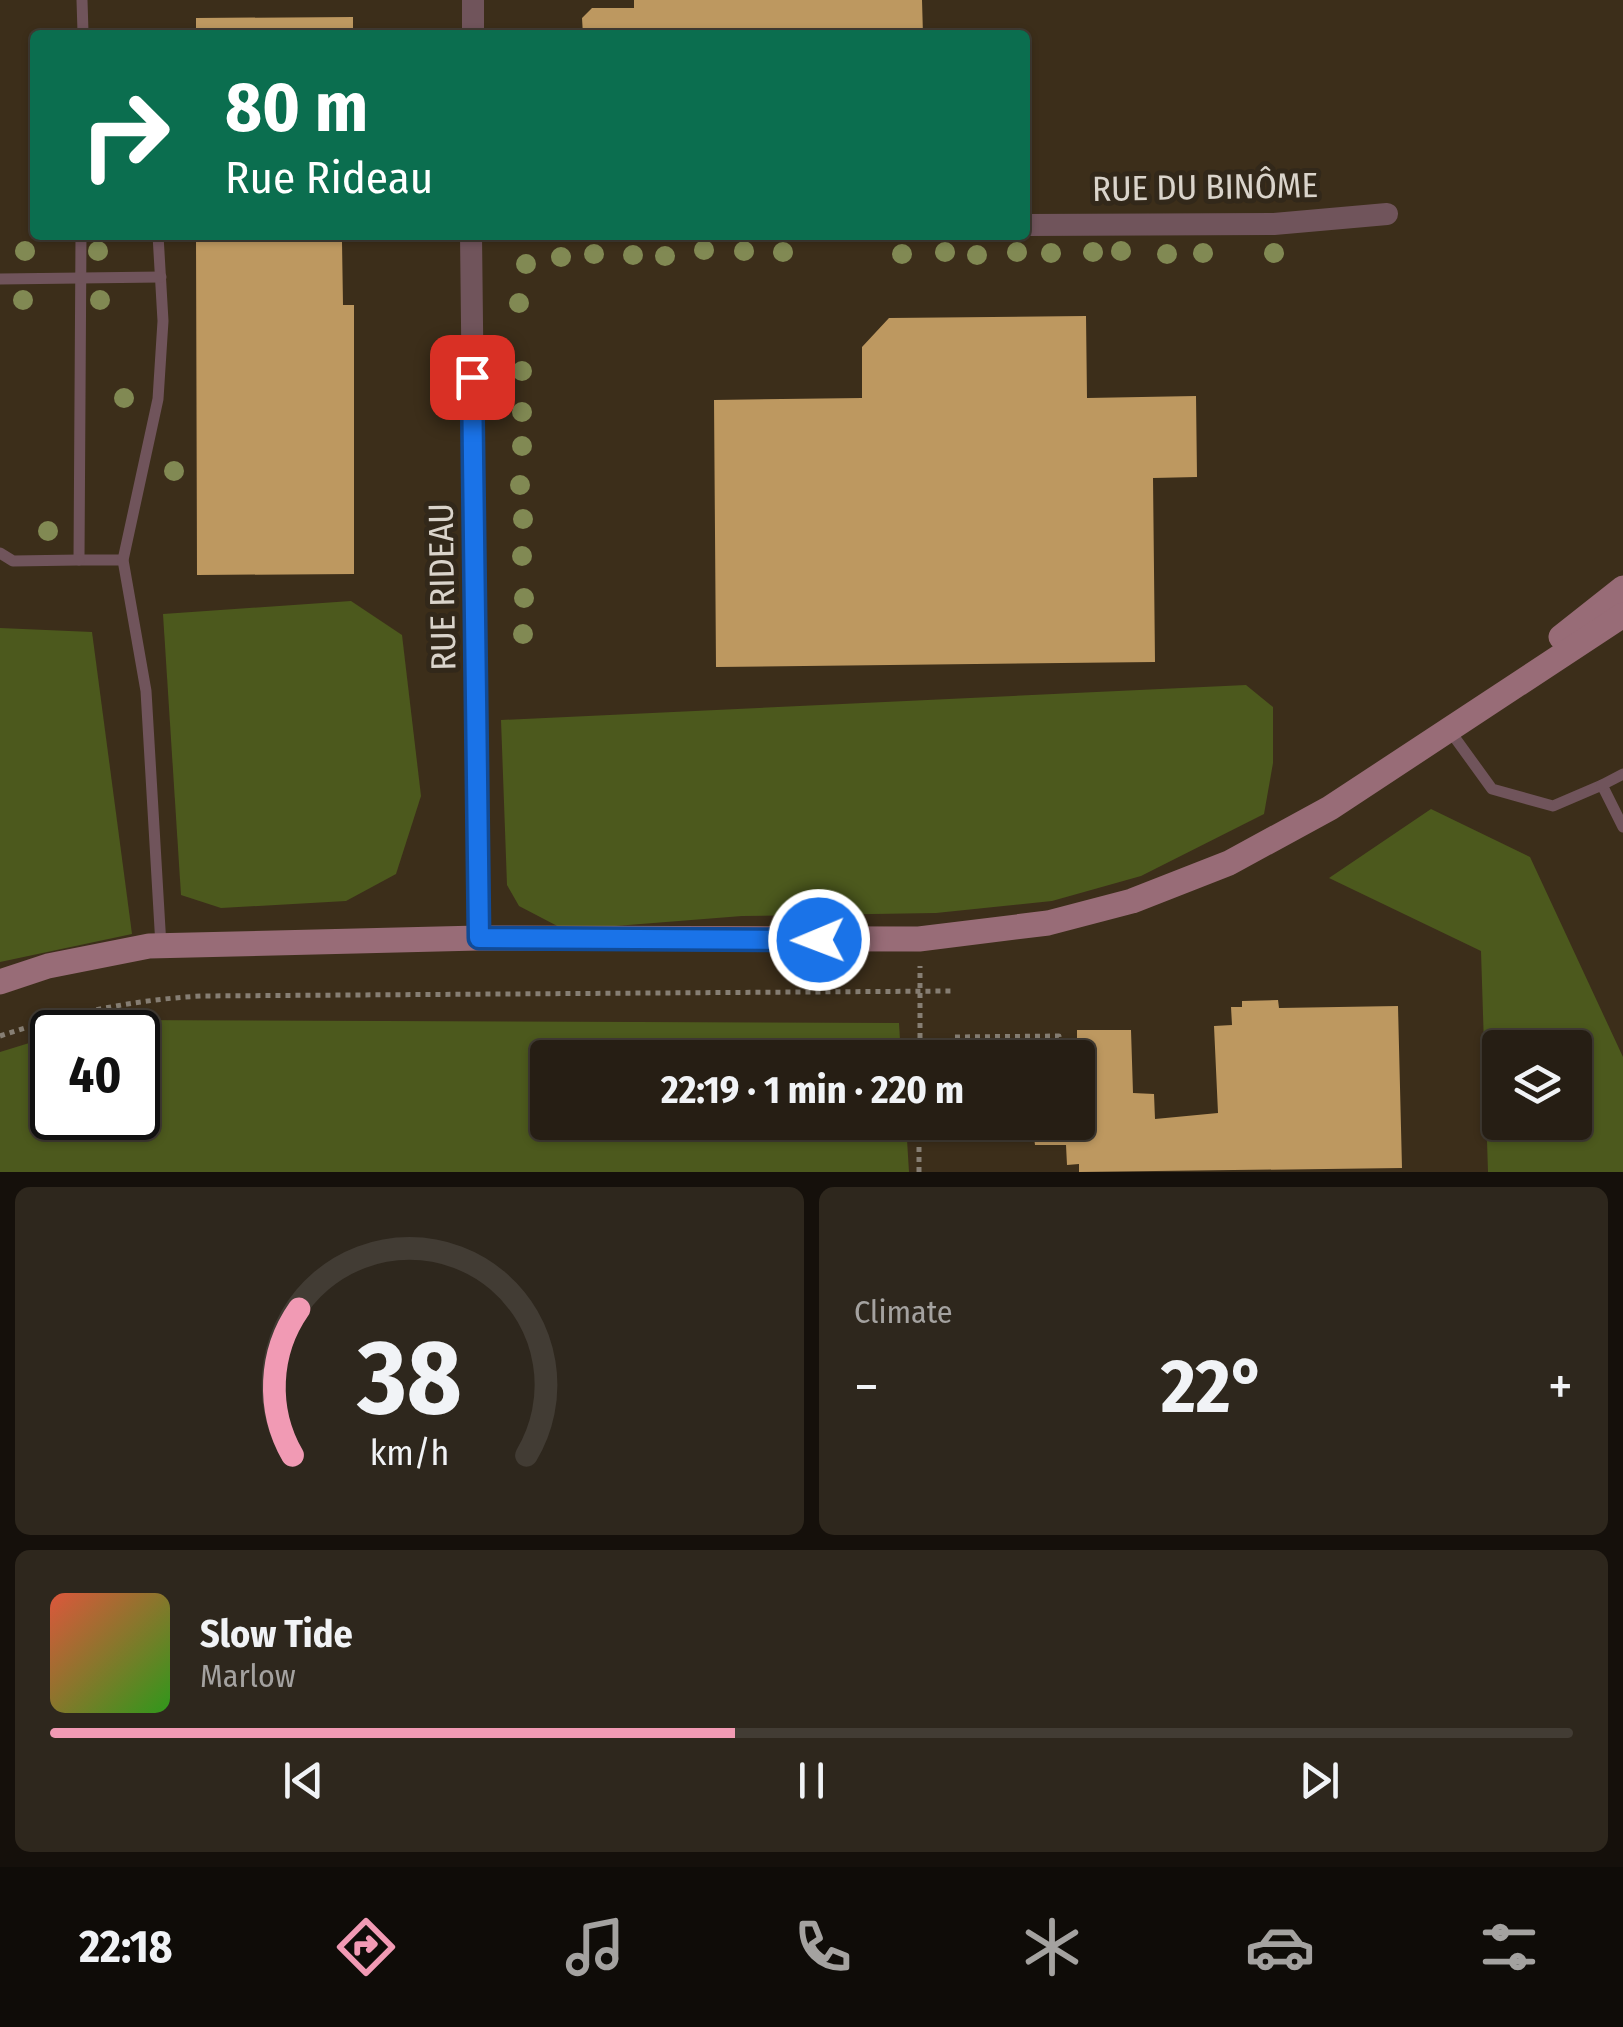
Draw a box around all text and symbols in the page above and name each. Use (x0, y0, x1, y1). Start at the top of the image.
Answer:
text: 80 m (225, 66, 368, 150)
icon: right (60, 70, 190, 200)
text: Rue Rideau (225, 151, 433, 205)
street label: RUE DU BINÔME (1092, 164, 1318, 210)
pin (430, 335, 515, 420)
icon: arrive (445, 350, 500, 405)
street label: RUE RIDEAU (420, 503, 464, 671)
position arrow (767, 888, 871, 992)
speed limit sign: 40 (30, 1010, 160, 1140)
map controls (1482, 1030, 1592, 1140)
button: layers (1482, 1030, 1592, 1140)
text: 22:19 · 1 min · 220 m (661, 1067, 964, 1113)
text: Climate (854, 1293, 953, 1331)
text: 38 (356, 1316, 462, 1441)
text: 22° (1161, 1342, 1266, 1432)
text: − (854, 1354, 879, 1420)
text: + (1548, 1354, 1573, 1420)
text: km/h (370, 1432, 449, 1474)
text: Slow Tide (200, 1611, 353, 1657)
text: Marlow (200, 1657, 296, 1695)
icon: previous (276, 1753, 331, 1808)
icon: pause (784, 1753, 839, 1808)
icon: next (1292, 1753, 1347, 1808)
icon: directions (331, 1912, 401, 1982)
icon: music (560, 1912, 630, 1982)
icon: phone (788, 1912, 858, 1982)
icon: climate (1017, 1912, 1087, 1982)
icon: car (1245, 1912, 1315, 1982)
icon: filters (1474, 1912, 1544, 1982)
text: 22:18 (79, 1920, 173, 1974)

